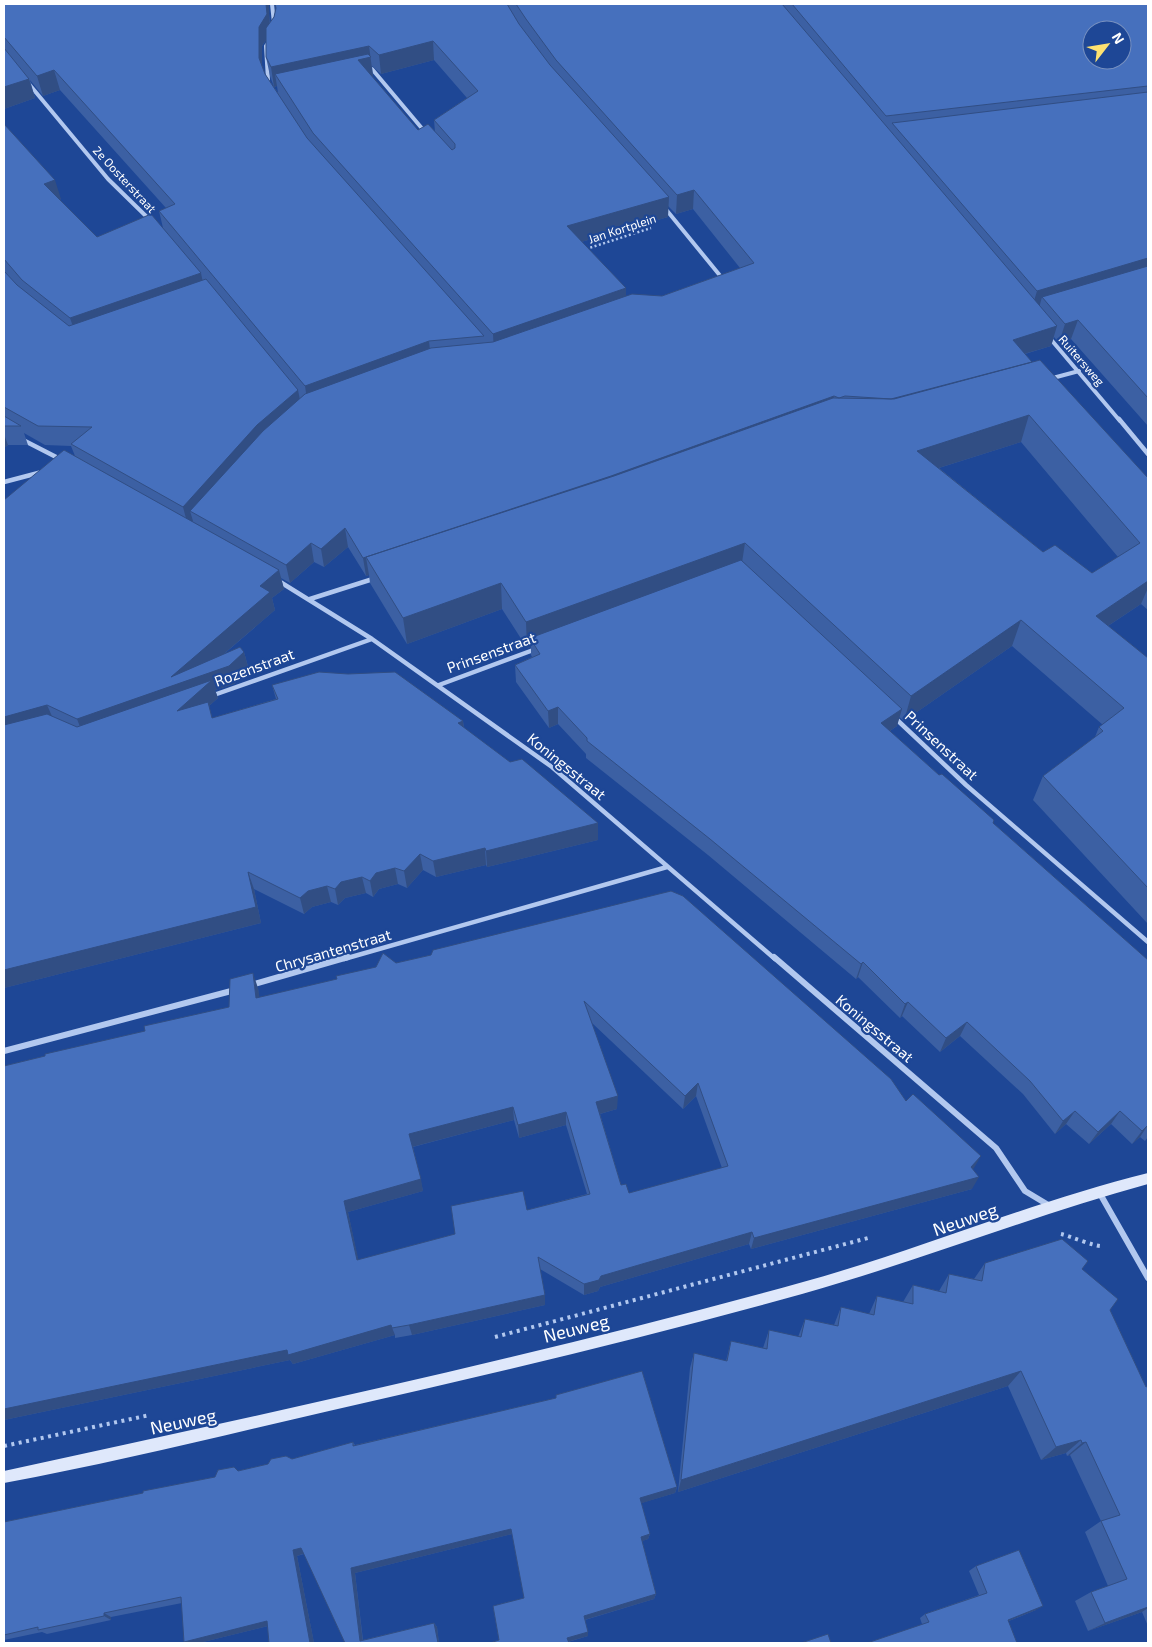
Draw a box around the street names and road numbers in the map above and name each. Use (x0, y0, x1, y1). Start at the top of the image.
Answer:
street label: 2e Oosterstraat (91, 143, 160, 215)
street label: Jan Kortplein (586, 210, 658, 246)
street label: Ruitersweg (1056, 332, 1108, 388)
street label: Prinsenstraat (444, 628, 538, 676)
street label: Rozenstraat (212, 644, 297, 690)
street label: Prinsenstraat (902, 707, 982, 784)
street label: Koningsstraat (524, 729, 610, 803)
street label: Chrysantenstraat (273, 925, 393, 975)
street label: Koningsstraat (832, 990, 918, 1066)
street label: Neuweg (930, 1198, 1000, 1240)
street label: Neuweg (541, 1309, 611, 1347)
street label: Neuweg (148, 1403, 218, 1439)

